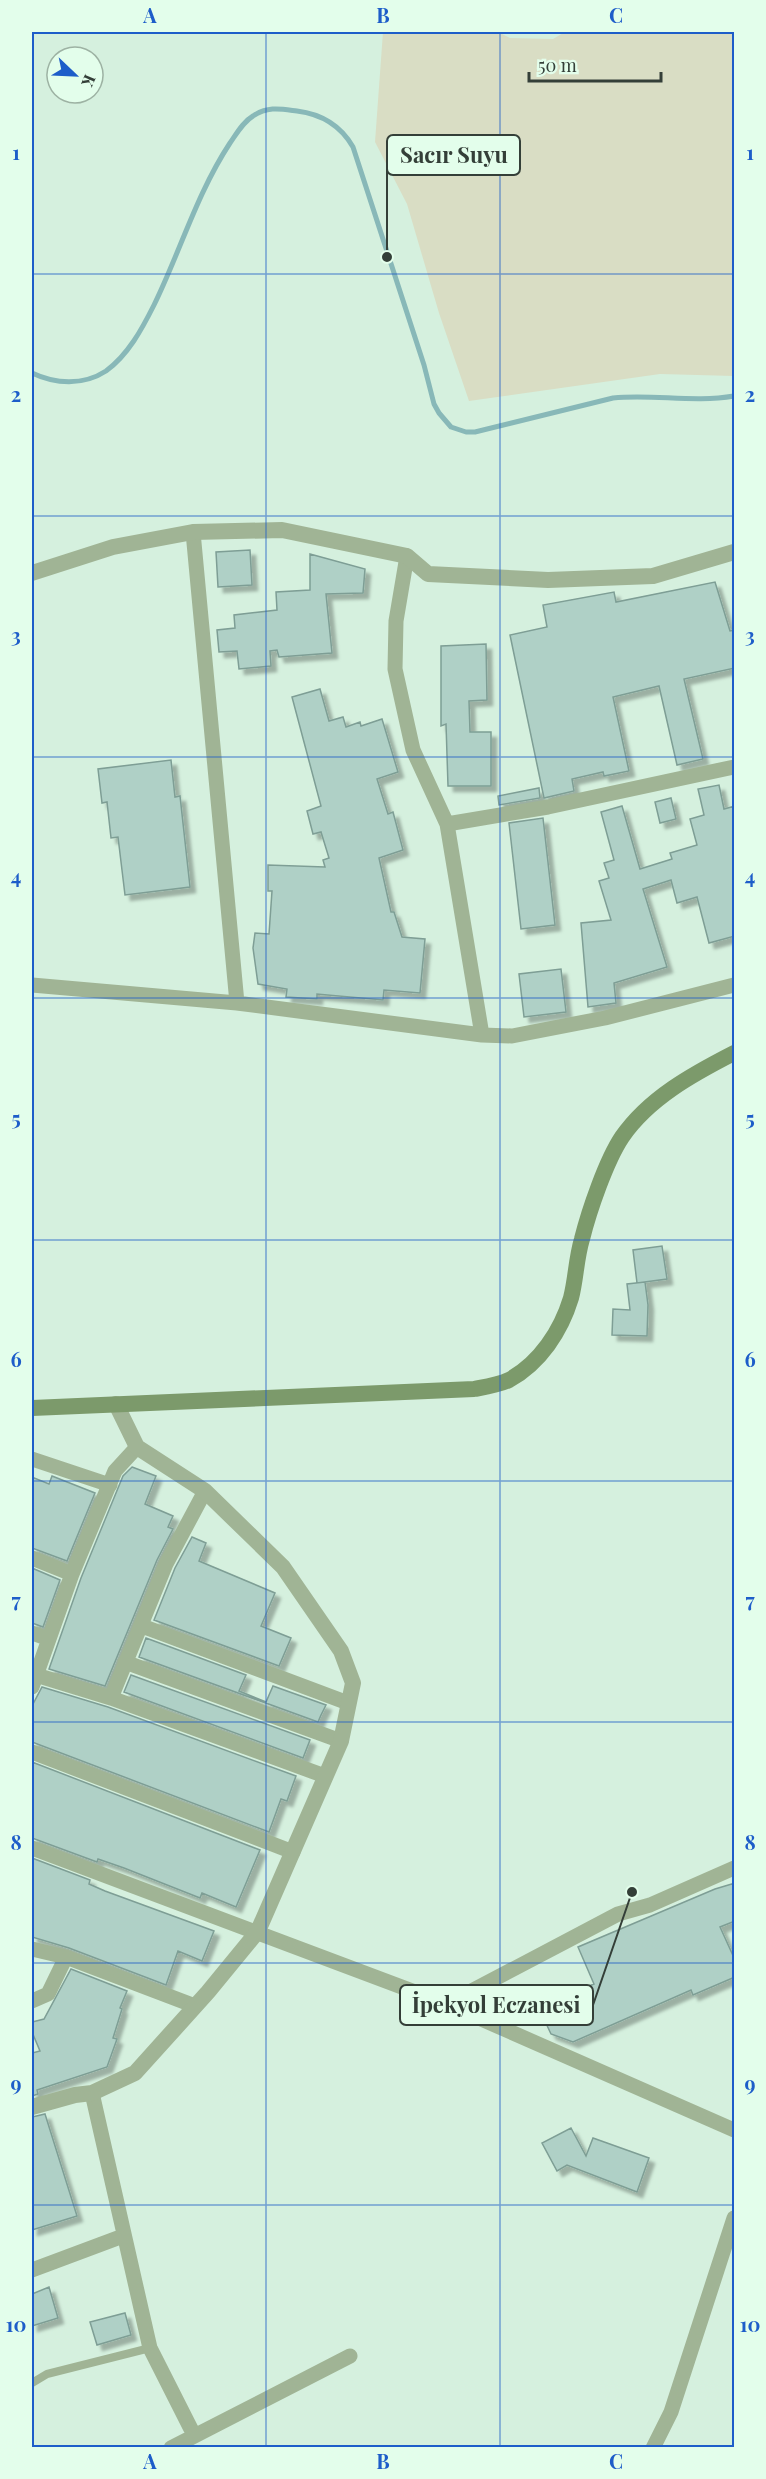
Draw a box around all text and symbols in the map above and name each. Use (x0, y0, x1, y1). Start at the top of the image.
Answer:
text: A (142, 1, 157, 28)
text: B (376, 1, 390, 28)
text: C (609, 1, 623, 28)
north arrow (45, 45, 105, 105)
scale bar (529, 45, 661, 83)
text: 50 m (538, 53, 577, 77)
text: K (77, 72, 101, 91)
callout: Sacır Suyu (387, 135, 520, 175)
text: 1 (12, 138, 20, 165)
text: 1 (746, 138, 754, 165)
text: Sacır Suyu (400, 139, 508, 169)
text: 2 (11, 380, 21, 407)
text: 2 (745, 380, 755, 407)
text: 3 (11, 621, 21, 648)
text: 3 (745, 621, 755, 648)
text: 4 (11, 862, 21, 889)
text: 4 (745, 862, 755, 889)
text: 5 (11, 1104, 21, 1131)
text: 5 (745, 1104, 755, 1131)
text: 6 (10, 1345, 22, 1372)
text: 6 (744, 1345, 756, 1372)
text: 7 (11, 1586, 21, 1613)
text: 7 (745, 1586, 755, 1613)
text: 8 (10, 1828, 22, 1855)
text: 8 (744, 1828, 756, 1855)
callout: İpekyol Eczanesi (400, 1985, 593, 2025)
text: İpekyol Eczanesi (412, 1989, 580, 2019)
text: 9 (10, 2069, 22, 2096)
text: 9 (744, 2069, 756, 2096)
text: 10 (6, 2310, 26, 2337)
text: 10 (740, 2310, 760, 2337)
text: A (142, 2447, 157, 2474)
text: B (376, 2447, 390, 2474)
text: C (609, 2447, 623, 2474)

